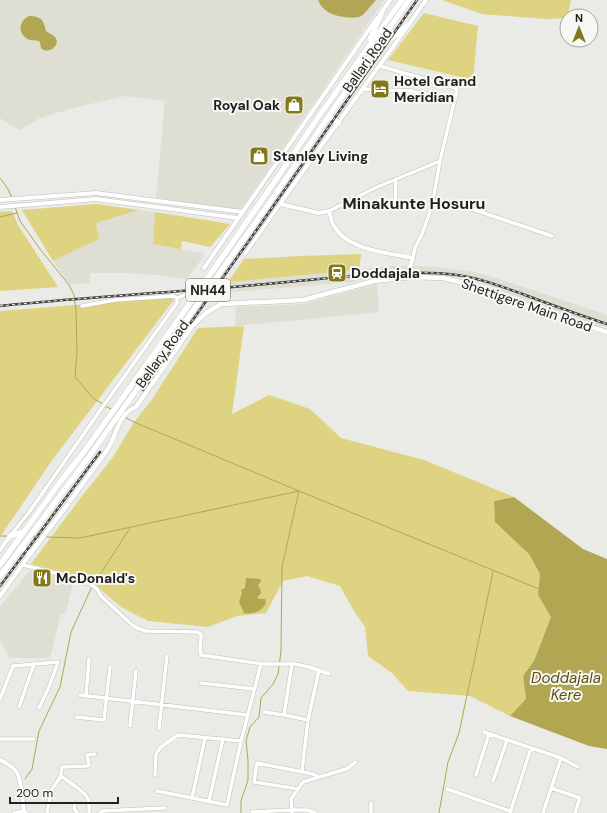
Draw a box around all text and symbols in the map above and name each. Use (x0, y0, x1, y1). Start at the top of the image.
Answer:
north arrow (559, 8, 599, 48)
text: N (575, 11, 583, 25)
street label: Ballari Road (338, 24, 396, 96)
place label: Hotel Grand Meridian (394, 72, 476, 106)
hotel icon: Hotel Grand Meridian (369, 78, 391, 100)
shop icon: Royal Oak (283, 94, 305, 116)
place label: Royal Oak (213, 96, 280, 114)
shop icon: Stanley Living (248, 145, 270, 167)
place label: Stanley Living (273, 147, 368, 165)
district label: Minakunte Hosuru (343, 193, 485, 214)
station icon: Doddajala (326, 262, 348, 284)
place label: Doddajala (351, 264, 420, 282)
street label: Shettigere Main Road (459, 274, 595, 336)
road number: NH44 (186, 279, 230, 301)
street label: Bellary Road (131, 317, 193, 391)
restaurant icon: McDonald's (31, 567, 53, 589)
place label: McDonald's (56, 569, 135, 587)
water label: Doddajala Kere (531, 668, 601, 705)
scale bar (10, 779, 118, 805)
text: 200 m (16, 785, 53, 801)

